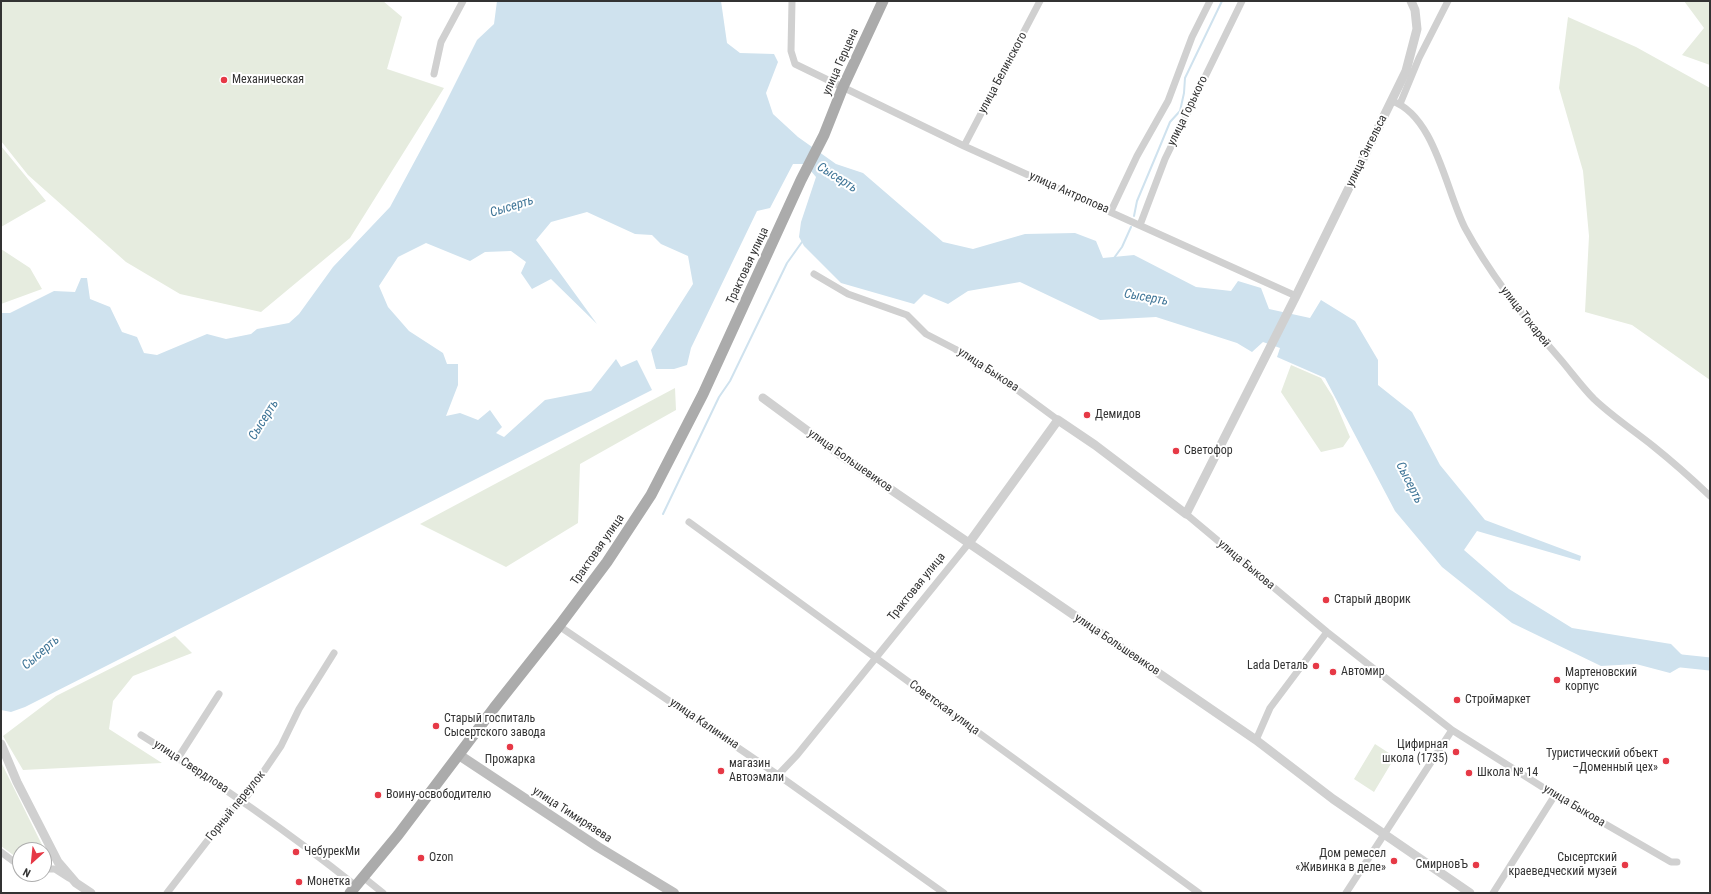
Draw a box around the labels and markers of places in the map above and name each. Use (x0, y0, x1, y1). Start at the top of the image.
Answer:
place label: Механическая (232, 73, 304, 87)
marker: Механическая (219, 75, 229, 85)
place label: Демидов (1095, 408, 1141, 422)
marker: Демидов (1082, 410, 1092, 420)
place label: Светофор (1184, 444, 1233, 458)
marker: Светофор (1171, 446, 1181, 456)
place label: Старый дворик (1334, 593, 1411, 607)
marker: Старый дворик (1321, 595, 1331, 605)
place label: Lada Dеталь (1247, 659, 1308, 673)
marker: Lada Dеталь (1311, 661, 1321, 671)
place label: Автомир (1341, 665, 1385, 679)
place label: Мартеновский корпус (1565, 666, 1637, 694)
marker: Автомир (1328, 667, 1338, 677)
marker: Мартеновский корпус (1552, 675, 1562, 685)
place label: Строймаркет (1465, 693, 1531, 707)
marker: Строймаркет (1452, 695, 1462, 705)
place label: Старый госпиталь Сысертского завода (444, 712, 545, 740)
marker: Старый госпиталь Сысертского завода (431, 721, 441, 731)
place label: Цифирная школа (1735) (1382, 738, 1448, 766)
marker: Прожарка (505, 742, 515, 752)
marker: Цифирная школа (1735) (1451, 747, 1461, 757)
place label: Туристический объект –Доменный цех» (1546, 747, 1658, 775)
place label: Прожарка (485, 753, 535, 767)
marker: Туристический объект –Доменный цех» (1661, 756, 1671, 766)
place label: магазин Автоэмали (729, 757, 784, 785)
marker: магазин Автоэмали (716, 766, 726, 776)
place label: Школа № 14 (1477, 766, 1538, 780)
marker: Школа № 14 (1464, 768, 1474, 778)
place label: Воину-освободителю (386, 788, 491, 802)
marker: Воину-освободителю (373, 790, 383, 800)
place label: ЧебурекМи (304, 845, 360, 859)
marker: ЧебурекМи (291, 847, 301, 857)
place label: Дом ремесел «Живинка в деле» (1295, 847, 1386, 875)
place label: Ozon (429, 851, 453, 865)
place label: Сысертский краеведческий музей (1508, 851, 1617, 879)
marker: Ozon (416, 853, 426, 863)
marker: Дом ремесел «Живинка в деле» (1389, 856, 1399, 866)
place label: СмирновЪ (1415, 858, 1468, 872)
marker: СмирновЪ (1471, 860, 1481, 870)
marker: Сысертский краеведческий музей (1620, 860, 1630, 870)
place label: Монетка (307, 875, 350, 889)
marker: Монетка (294, 877, 304, 887)

